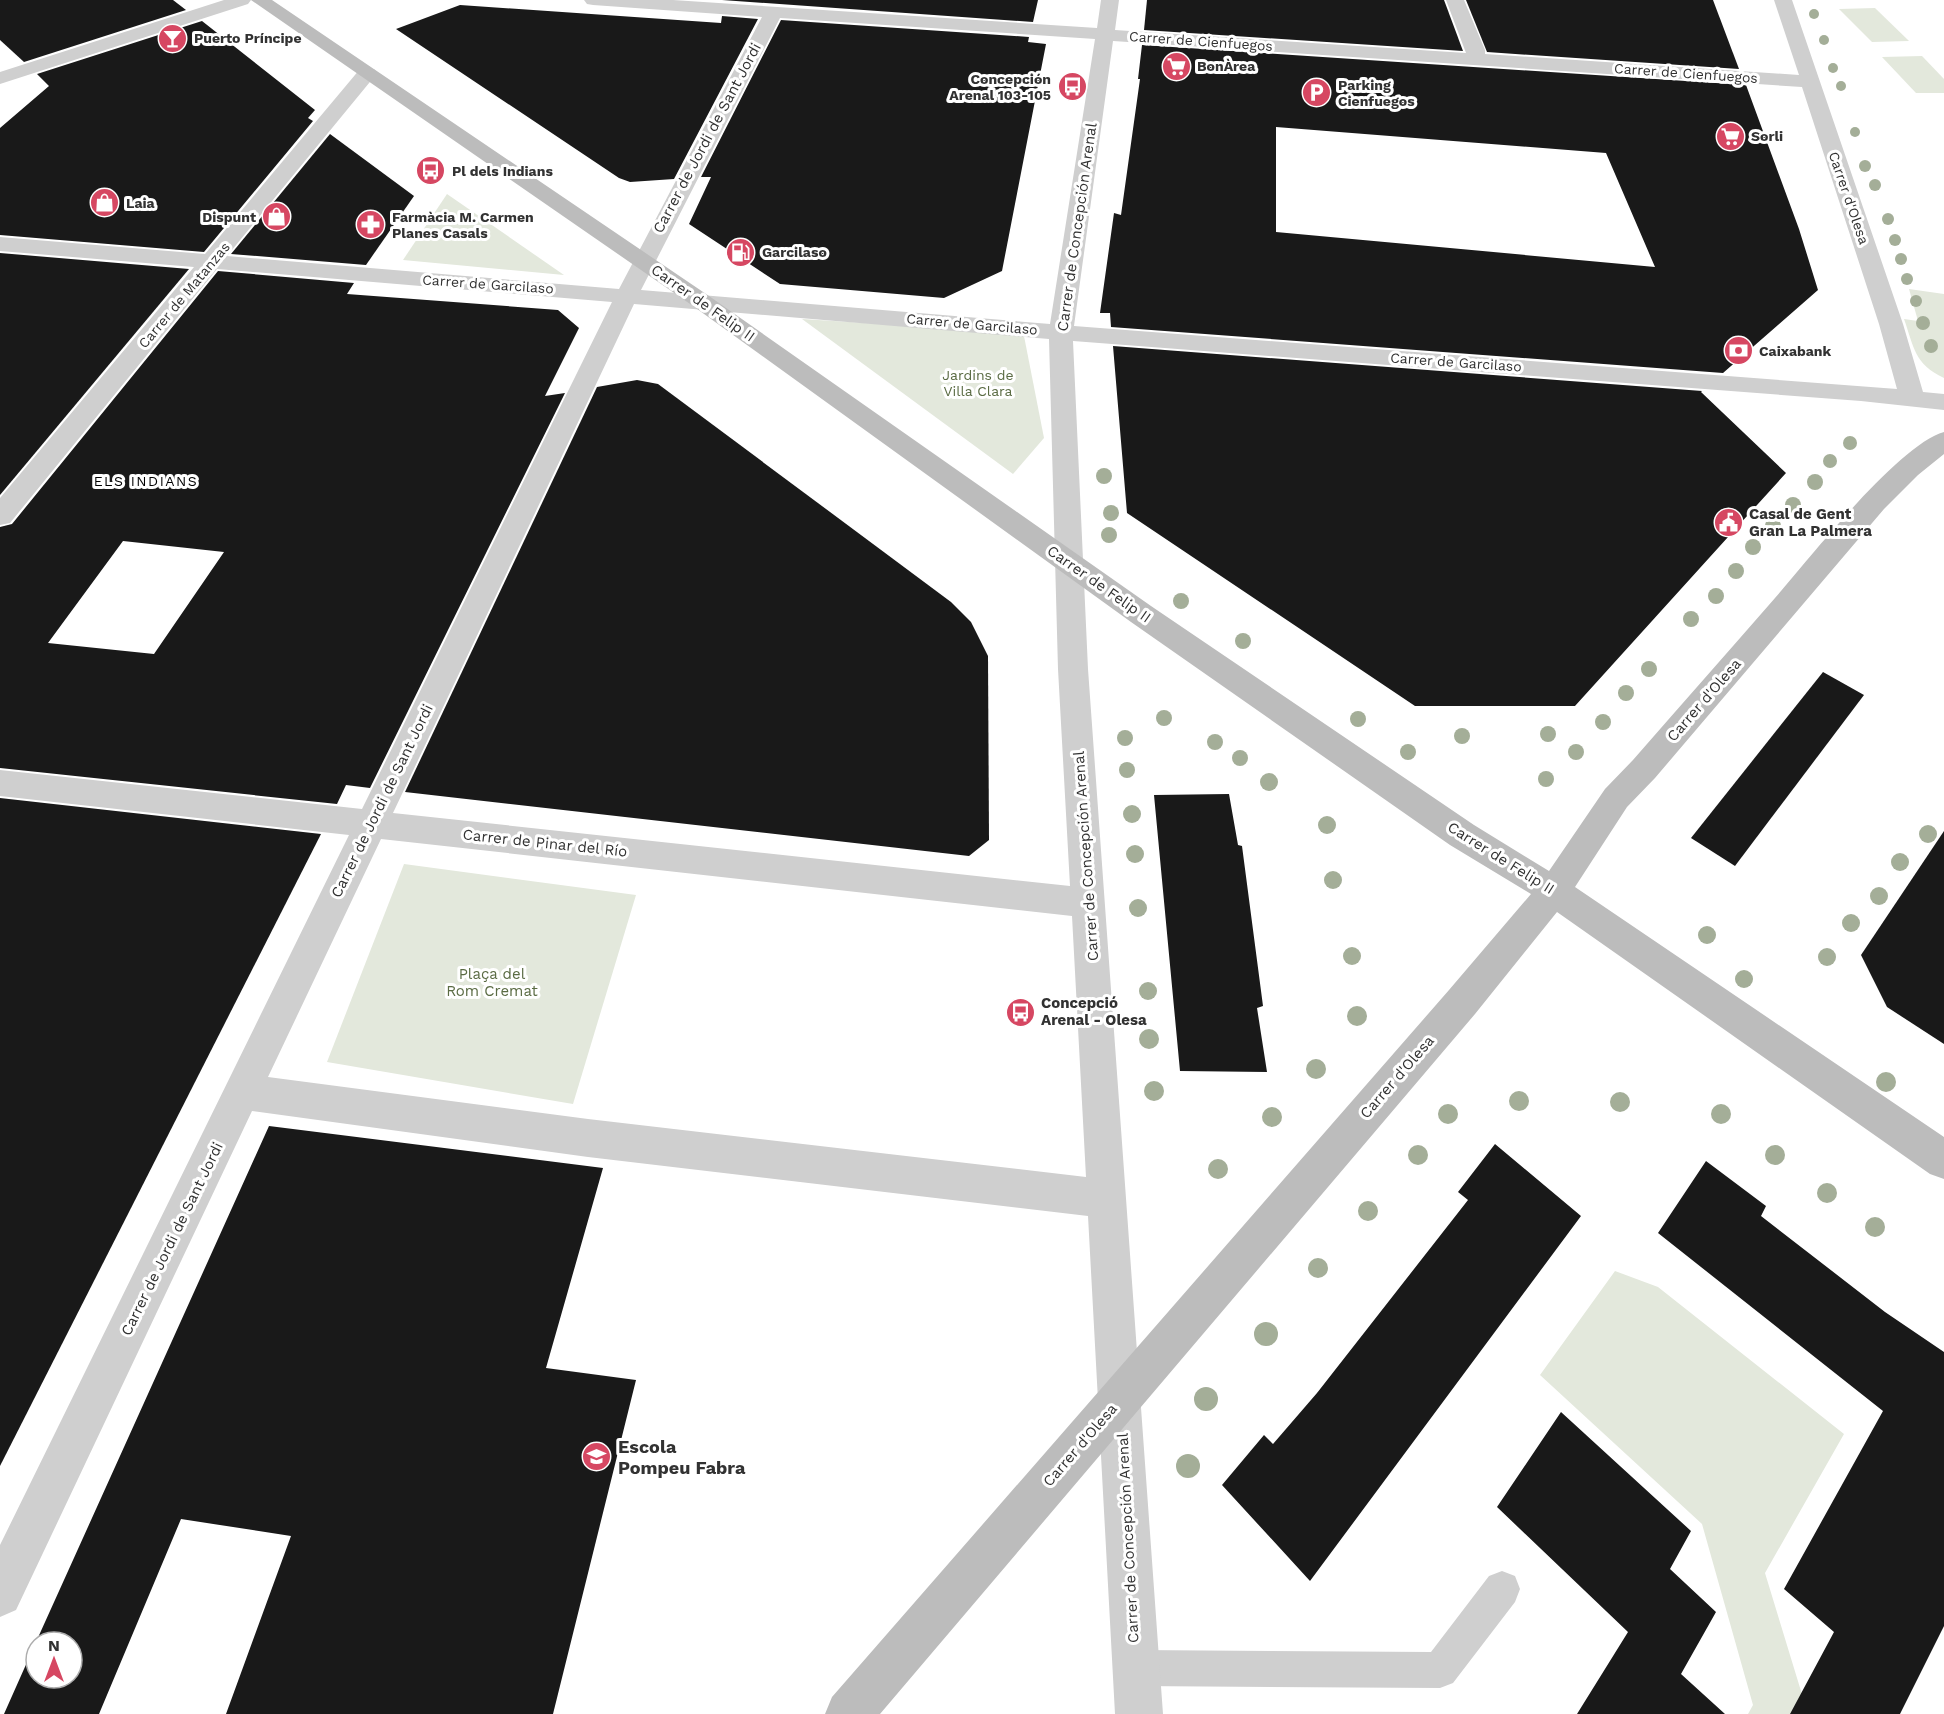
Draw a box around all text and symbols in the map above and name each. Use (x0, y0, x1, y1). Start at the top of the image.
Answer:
bar icon: Puerto Príncipe (157, 22, 189, 54)
street label: Carrer de Cienfuegos (1129, 28, 1273, 54)
place label: Puerto Príncipe (194, 30, 302, 46)
street label: Carrer de Jordi de Sant Jordi (649, 40, 765, 236)
supermarket icon: BonÀrea (1160, 50, 1192, 82)
place label: BonÀrea (1197, 58, 1256, 74)
street label: Carrer de Cienfuegos (1614, 60, 1758, 86)
place label: Concepción Arenal 103-105 (949, 71, 1051, 103)
bus stop icon: Concepción Arenal 103-105 (1056, 71, 1088, 103)
parking icon: Parking Cienfuegos (1301, 77, 1333, 109)
place label: Parking Cienfuegos (1338, 77, 1415, 109)
supermarket icon: Sorli (1714, 120, 1746, 152)
street label: Carrer de Concepción Arenal (1053, 121, 1101, 332)
place label: Sorli (1751, 128, 1783, 144)
street label: Carrer d'Olesa (1826, 149, 1872, 247)
bus stop icon: Pl dels Indians (415, 155, 447, 187)
place label: Pl dels Indians (452, 163, 553, 179)
shop icon: Laia (89, 187, 121, 219)
place label: Laia (126, 195, 156, 211)
shop icon: Dispunt (261, 201, 293, 233)
place label: Dispunt (202, 209, 256, 225)
pharmacy icon: Farmàcia M. Carmen Planes Casals (355, 209, 387, 241)
place label: Farmàcia M. Carmen Planes Casals (392, 209, 534, 241)
fuel station icon: Garcilaso (725, 236, 757, 268)
street label: Carrer de Matanzas (135, 239, 233, 351)
place label: Garcilaso (762, 244, 827, 260)
street label: Carrer de Felip II (648, 261, 758, 345)
street label: Carrer de Garcilaso (422, 271, 554, 297)
street label: Carrer de Garcilaso (906, 310, 1038, 338)
bank icon: Caixabank (1722, 335, 1754, 367)
place label: Caixabank (1759, 343, 1832, 359)
street label: Carrer de Garcilaso (1390, 349, 1522, 375)
park label: Jardins de Villa Clara (942, 367, 1014, 399)
district label: ELS INDIANS (94, 473, 198, 489)
place label: Casal de Gent Gran La Palmera (1749, 505, 1872, 540)
public building icon: Casal de Gent Gran La Palmera (1712, 507, 1744, 539)
street label: Carrer de Felip II (1044, 542, 1154, 626)
street label: Carrer d'Olesa (1663, 654, 1745, 745)
street label: Carrer de Jordi de Sant Jordi (327, 701, 437, 901)
street label: Carrer de Concepción Arenal (1070, 750, 1102, 962)
street label: Carrer de Felip II (1444, 818, 1558, 898)
street label: Carrer de Pinar del Río (462, 825, 628, 861)
park label: Plaça del Rom Cremat (446, 965, 539, 1000)
place label: Concepció Arenal - Olesa (1041, 994, 1147, 1029)
bus stop icon: Concepció Arenal - Olesa (1004, 996, 1036, 1028)
street label: Carrer d'Olesa (1356, 1031, 1438, 1122)
street label: Carrer de Jordi de Sant Jordi (117, 1139, 227, 1339)
street label: Carrer d'Olesa (1039, 1399, 1121, 1490)
street label: Carrer de Concepción Arenal (1113, 1432, 1142, 1644)
place label: Escola Pompeu Fabra (618, 1436, 746, 1478)
school or university icon: Escola Pompeu Fabra (581, 1441, 613, 1473)
north arrow (24, 1630, 84, 1690)
text: N (48, 1636, 60, 1655)

